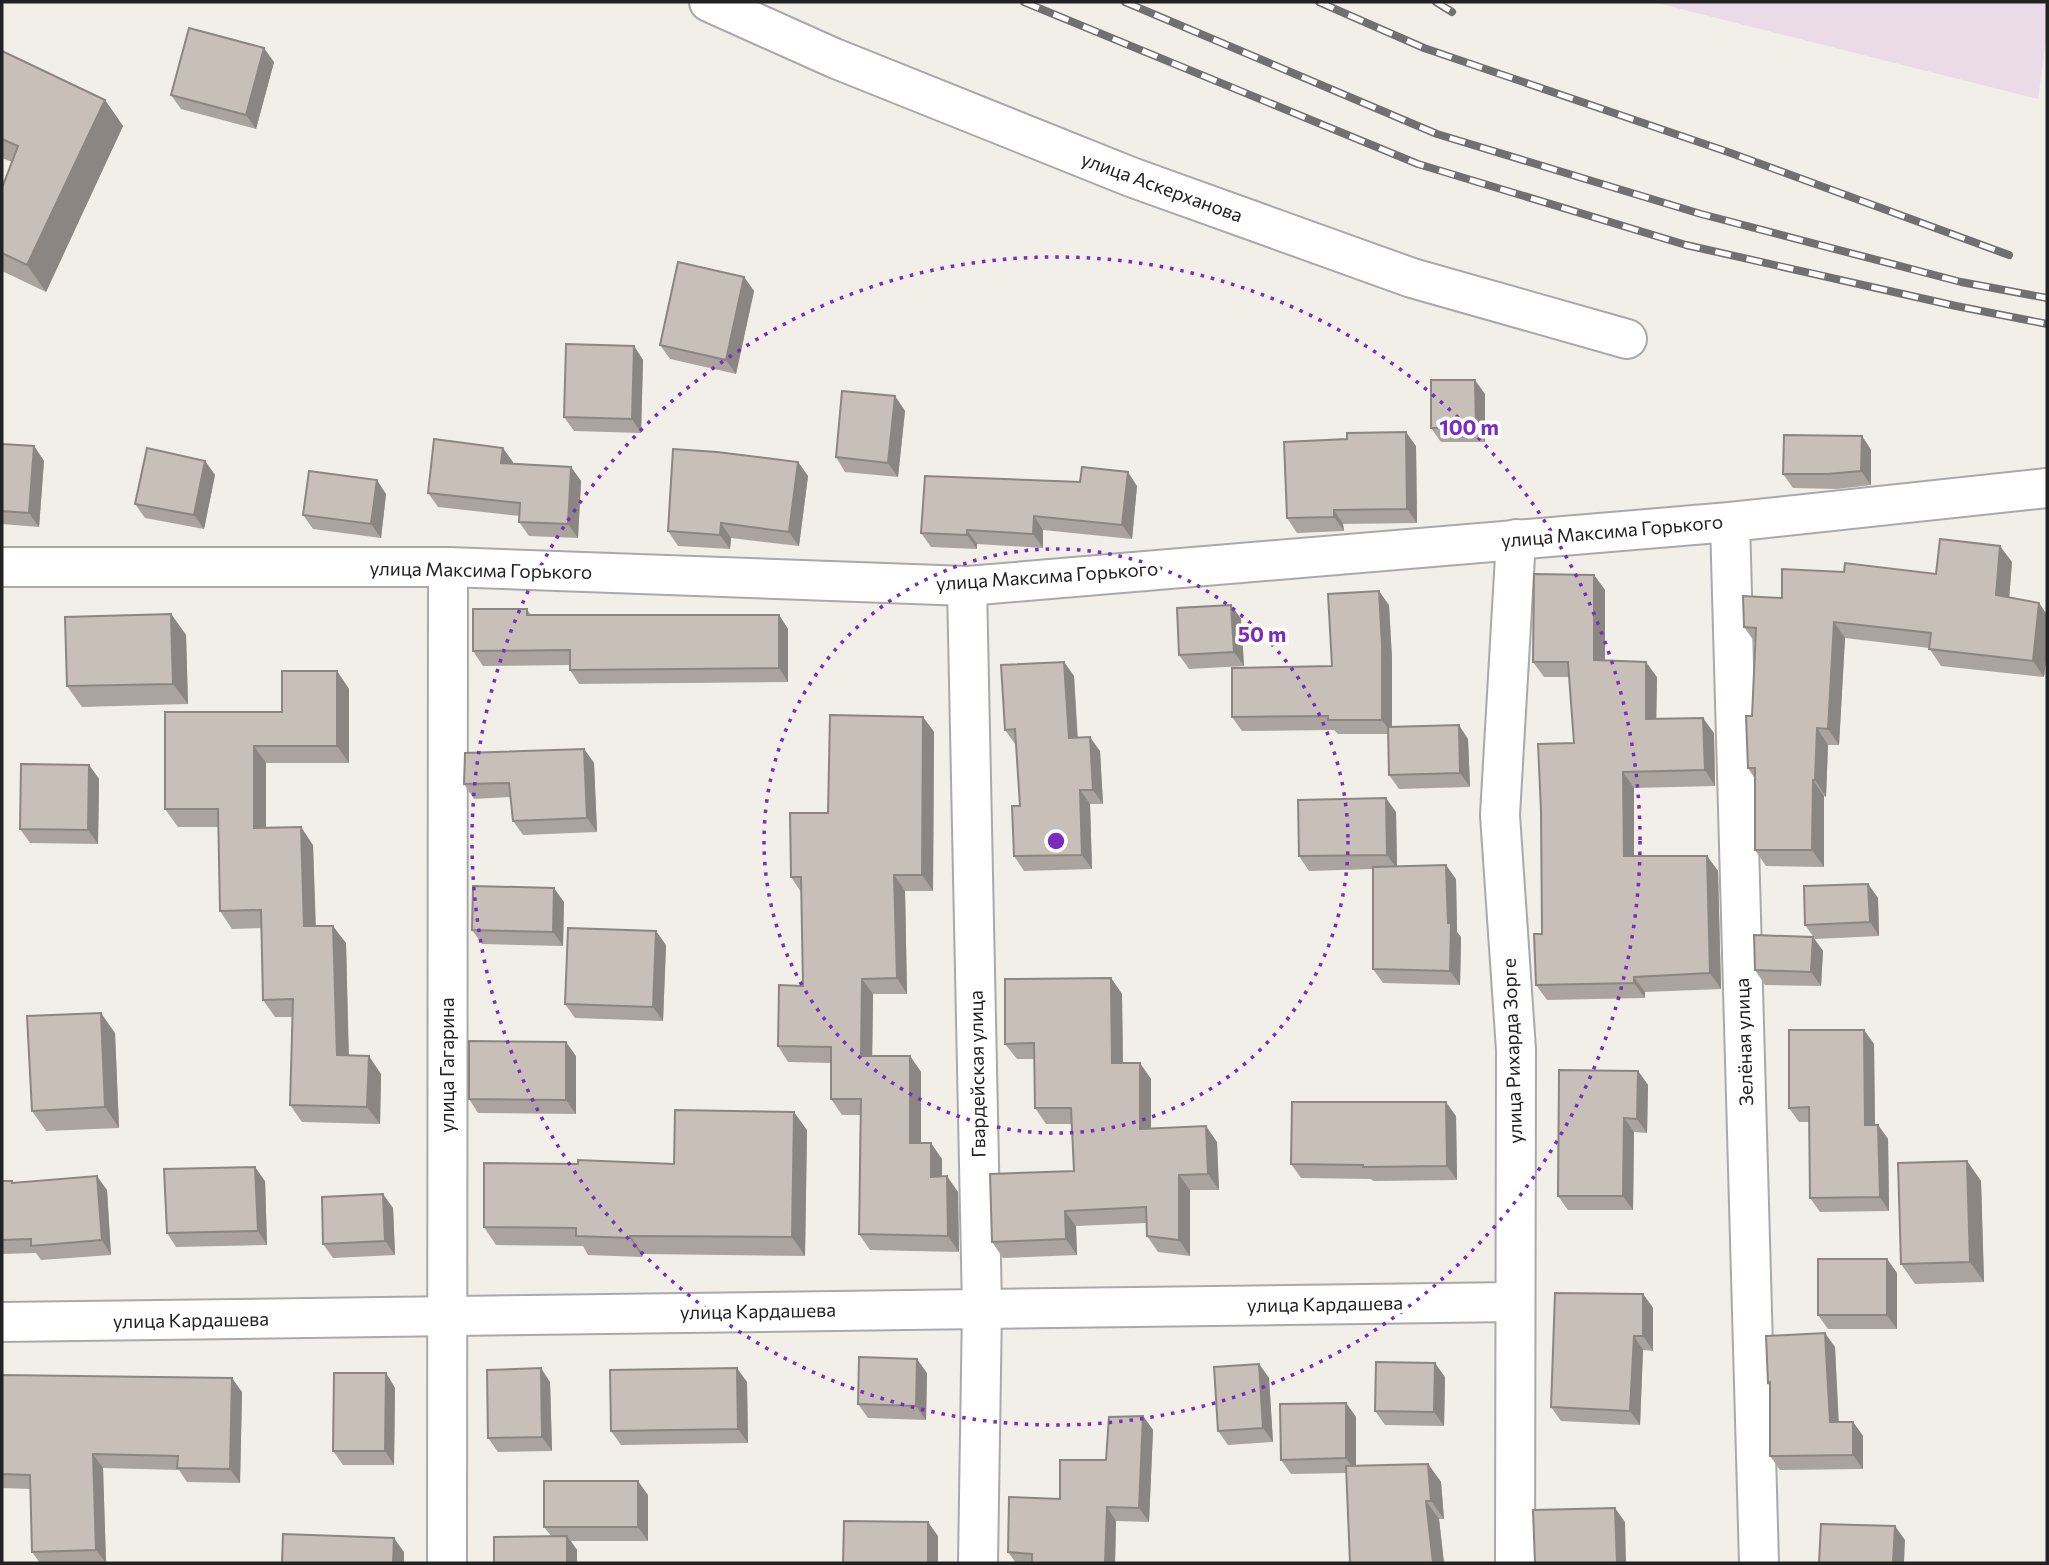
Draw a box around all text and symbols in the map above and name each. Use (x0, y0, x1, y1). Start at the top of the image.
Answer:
street label: улица Аскерханова (1078, 147, 1246, 226)
text: 100 m (1439, 414, 1499, 439)
street label: улица Максима Горького (1500, 509, 1724, 552)
street label: улица Максима Горького (370, 556, 593, 583)
street label: улица Максима Горького (935, 556, 1159, 595)
text: 50 m (1238, 621, 1286, 646)
centre of rings (1044, 829, 1068, 853)
street label: улица Рихарда Зорге (1497, 958, 1526, 1144)
street label: Зелёная улица (1730, 978, 1757, 1106)
street label: Гвардейская улица (964, 990, 989, 1158)
street label: улица Гагарина (435, 997, 458, 1133)
street label: улица Кардашева (1247, 1291, 1403, 1316)
street label: улица Кардашева (680, 1298, 836, 1323)
street label: улица Кардашева (113, 1307, 269, 1332)

